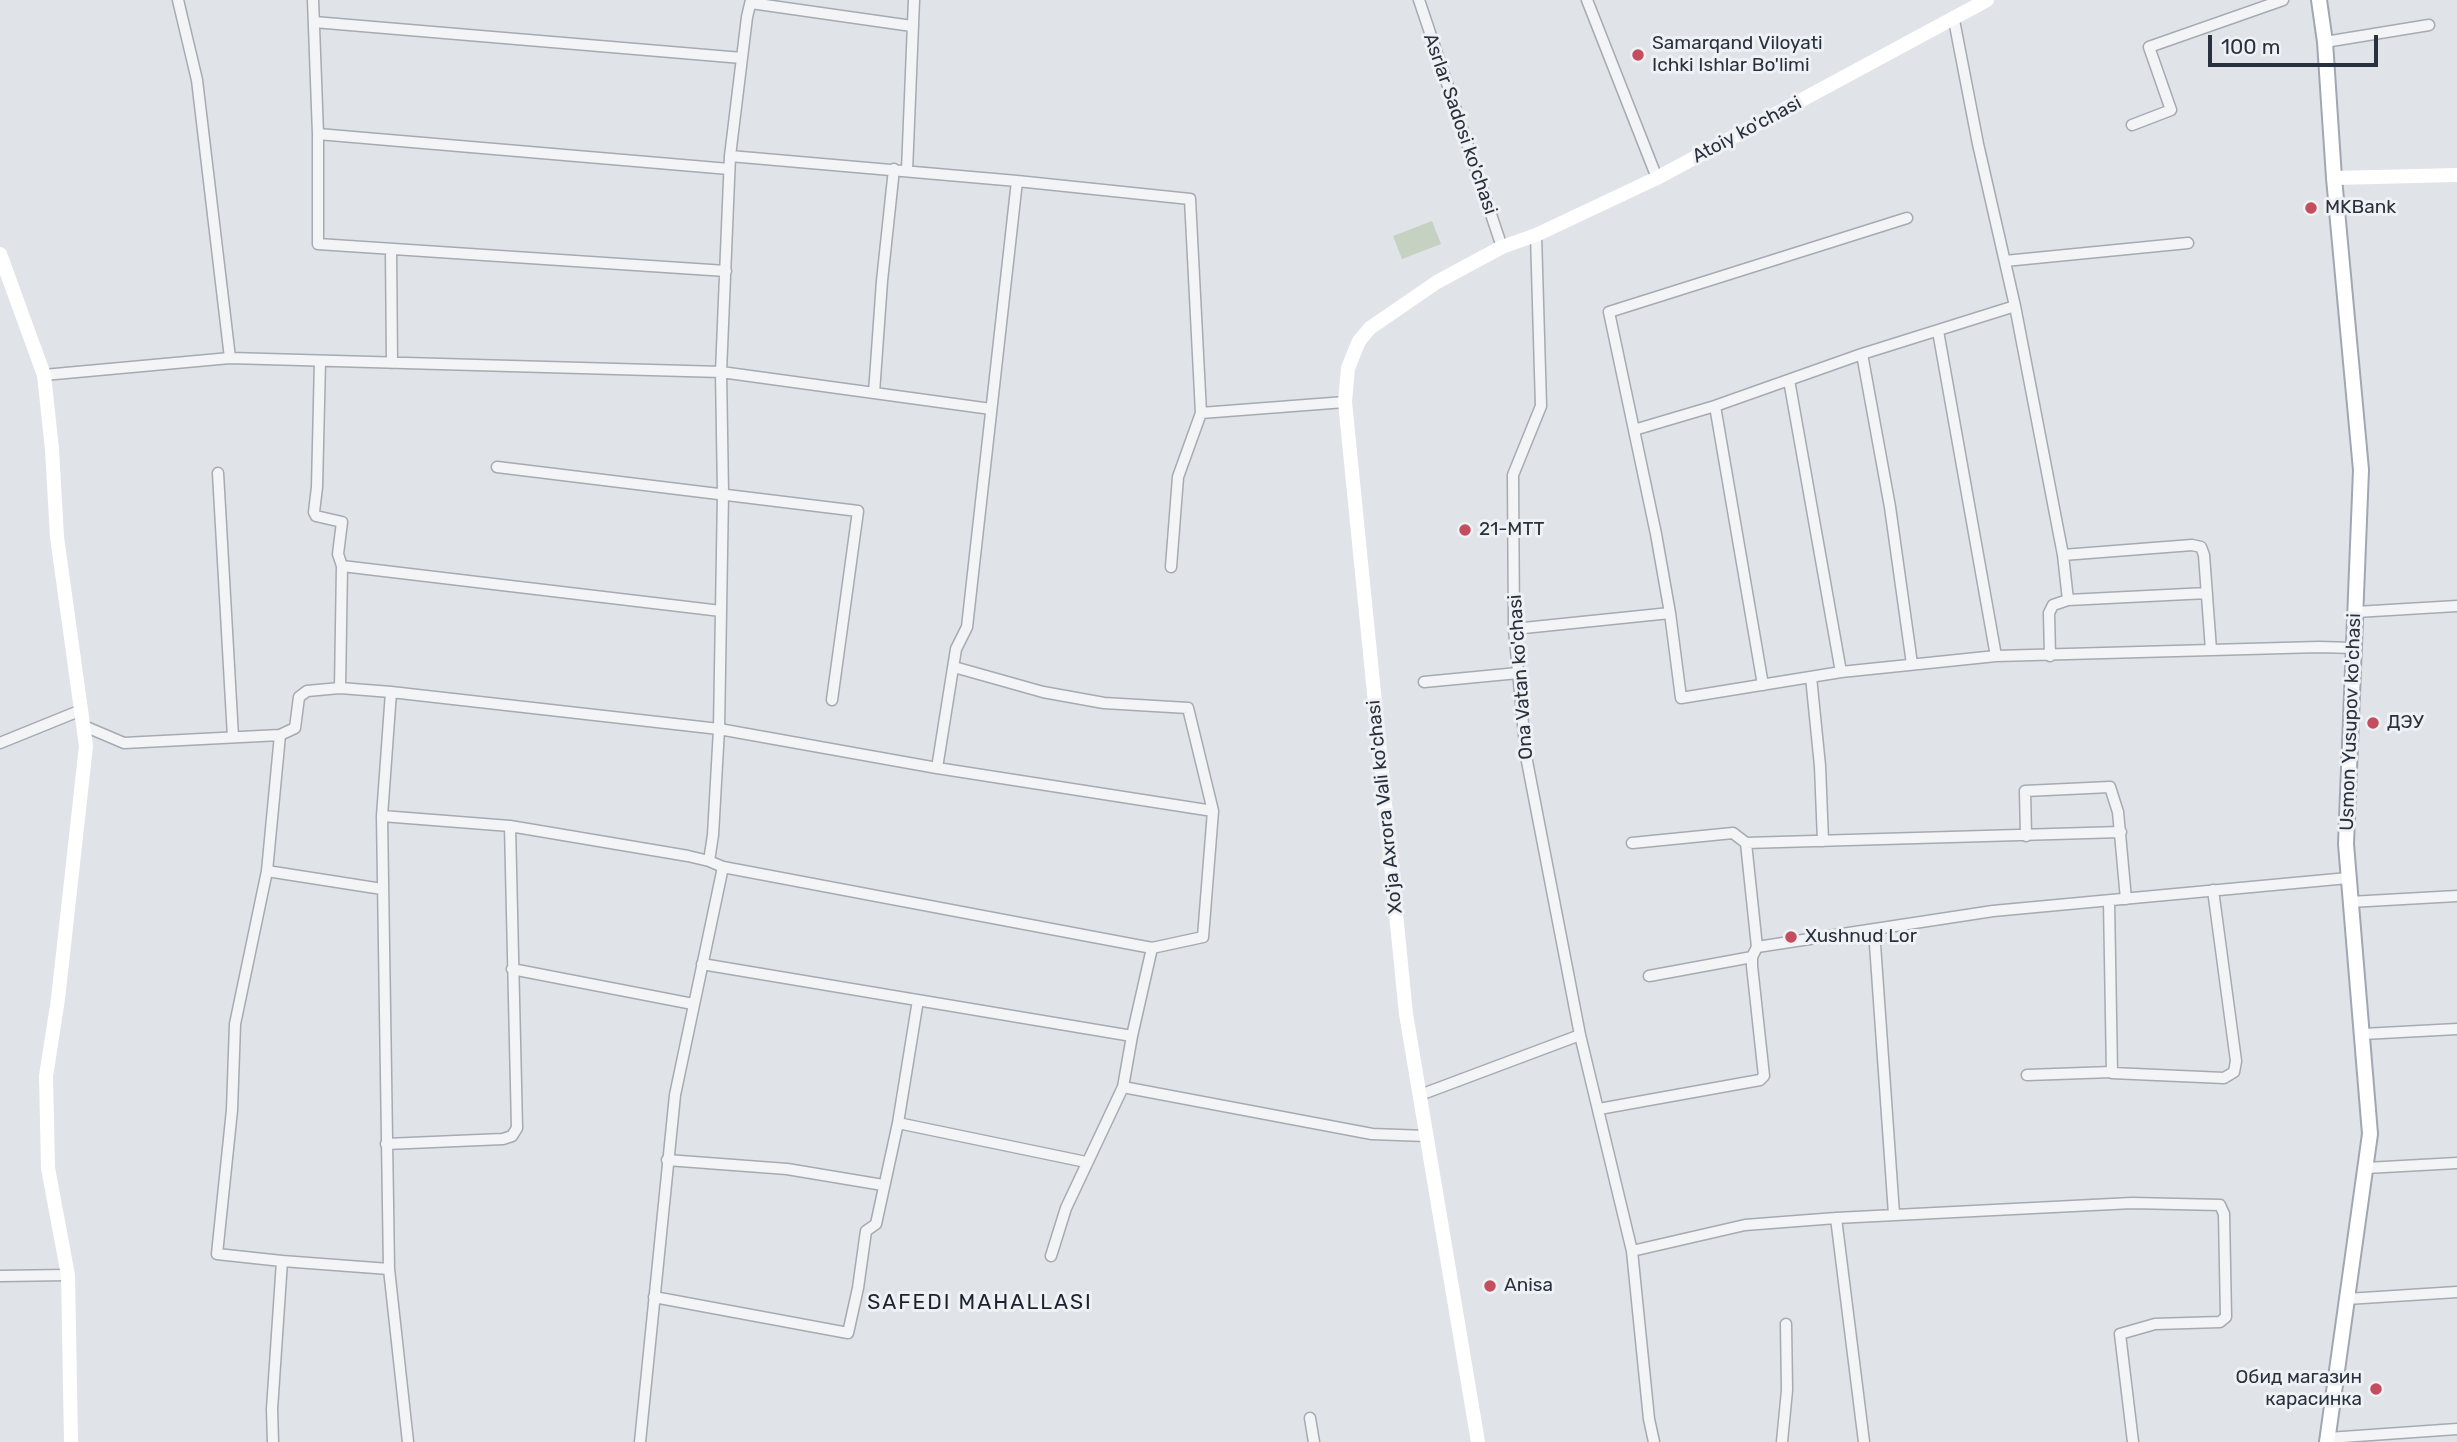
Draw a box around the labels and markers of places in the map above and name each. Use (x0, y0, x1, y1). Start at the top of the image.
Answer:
place label: Samarqand Viloyati Ichki Ishlar Bo'limi (1652, 33, 1823, 77)
marker: Samarqand Viloyati Ichki Ishlar Bo'limi (1630, 47, 1646, 63)
place label: MKBank (2325, 197, 2396, 219)
marker: MKBank (2303, 200, 2319, 216)
place label: 21-MTT (1479, 519, 1544, 541)
marker: 21-MTT (1457, 522, 1473, 538)
place label: ДЭУ (2387, 712, 2424, 734)
marker: ДЭУ (2365, 715, 2381, 731)
place label: Xushnud Lor (1805, 926, 1917, 948)
marker: Xushnud Lor (1783, 929, 1799, 945)
place label: Anisa (1504, 1275, 1553, 1297)
marker: Anisa (1482, 1278, 1498, 1294)
place label: Обид магазин карасинка (2235, 1367, 2362, 1411)
marker: Обид магазин карасинка (2368, 1381, 2384, 1397)

